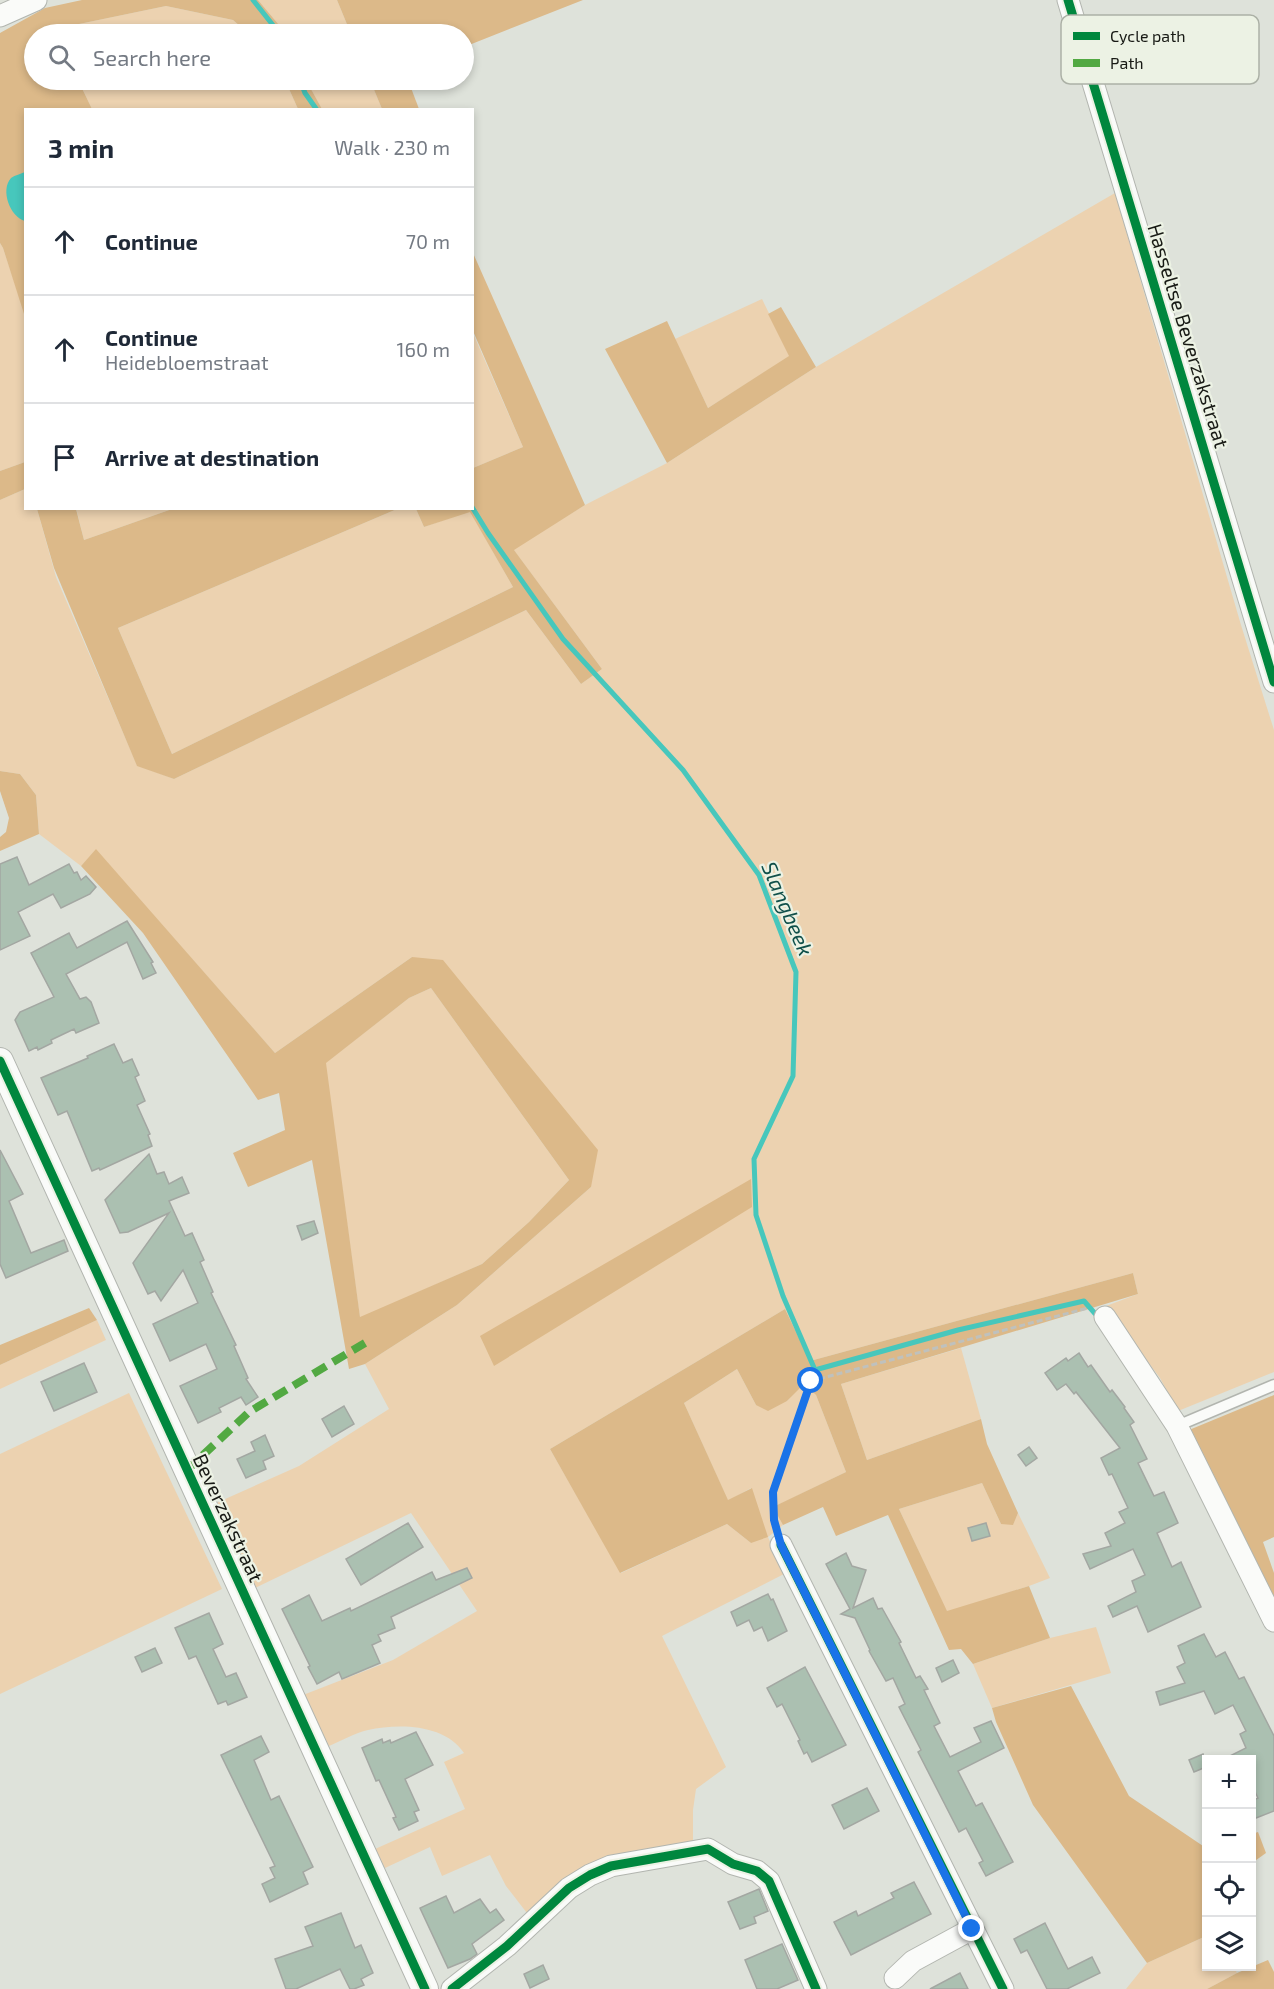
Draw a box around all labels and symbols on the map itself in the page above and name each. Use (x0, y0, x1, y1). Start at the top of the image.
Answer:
legend (1061, 15, 1259, 84)
text: Cycle path (1110, 26, 1186, 45)
text: Path (1110, 53, 1144, 72)
street label: Hasseltse Beverzakstraat (1143, 221, 1235, 451)
water label: Slangbeek (757, 858, 819, 959)
route start (797, 1367, 823, 1393)
street label: Beverzakstraat (189, 1449, 269, 1586)
route end (958, 1915, 984, 1941)

